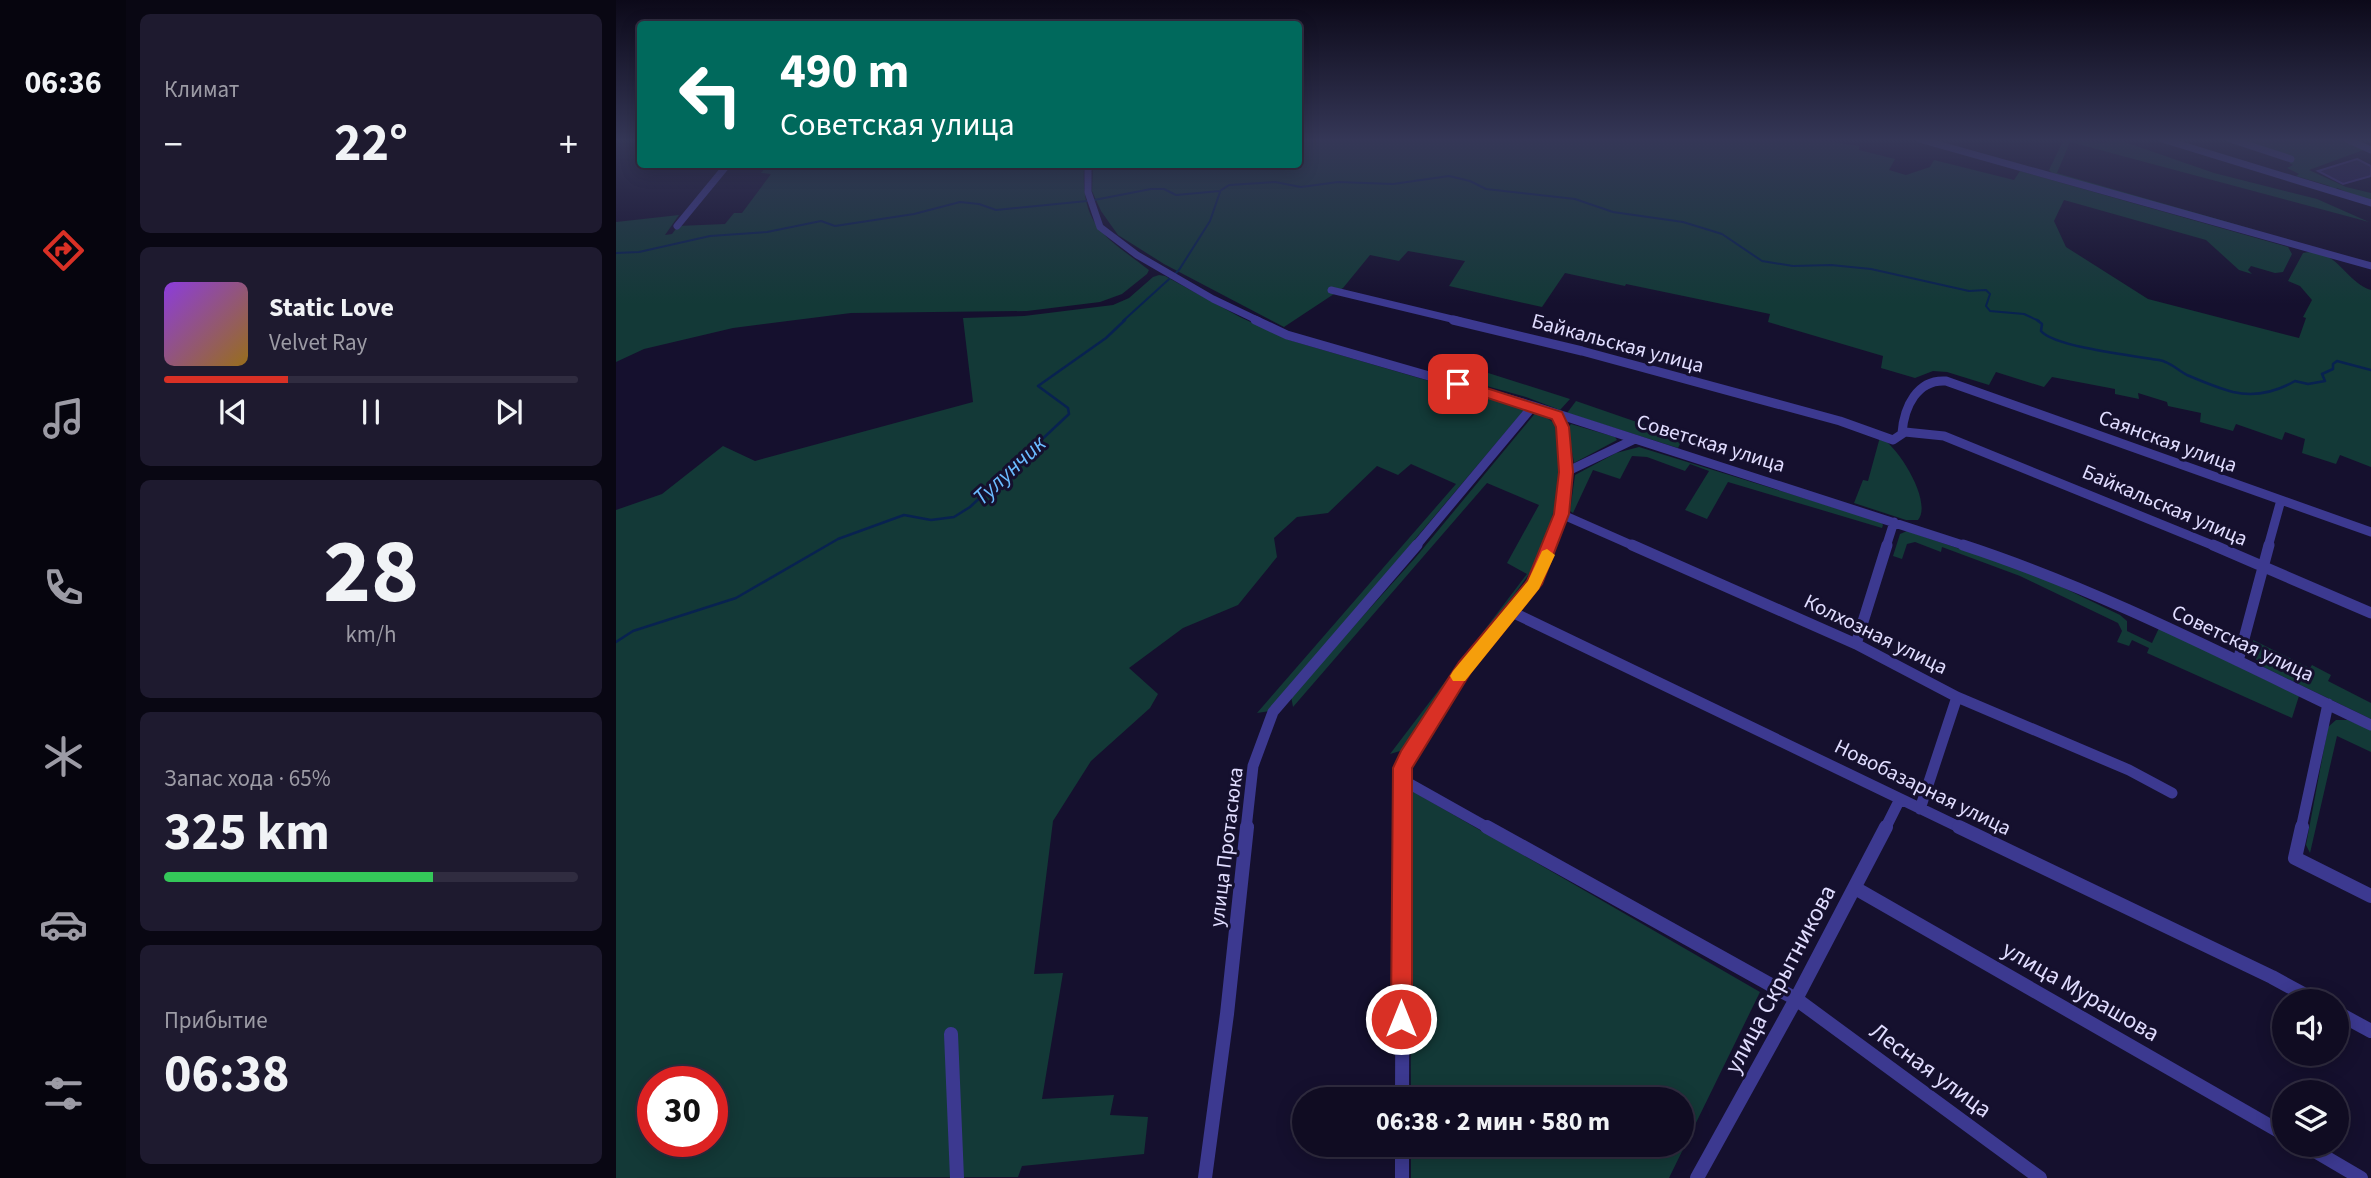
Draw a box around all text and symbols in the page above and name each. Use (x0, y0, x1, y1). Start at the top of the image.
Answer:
text: 490 m (780, 37, 909, 107)
icon: left (665, 49, 756, 140)
text: 06:36 (24, 60, 102, 106)
text: Климат (164, 73, 239, 106)
text: Советская улица (780, 102, 1015, 148)
text: 22° (334, 107, 408, 181)
text: − (164, 118, 183, 172)
text: + (559, 118, 578, 172)
icon: directions (39, 226, 88, 275)
text: Static Love (269, 289, 394, 326)
street label: Байкальская улица (1528, 306, 1708, 380)
text: Velvet Ray (269, 326, 367, 359)
pin (1428, 354, 1488, 414)
icon: arrive (1439, 365, 1477, 403)
icon: previous (214, 393, 252, 431)
icon: pause (352, 393, 390, 431)
icon: next (490, 393, 528, 431)
icon: music (39, 394, 88, 443)
street label: Саянская улица (2094, 402, 2242, 480)
street label: Советская улица (1633, 406, 1789, 480)
water label: Тулунчик (965, 427, 1054, 513)
street label: Байкальская улица (2078, 457, 2252, 553)
text: 28 (323, 508, 419, 637)
icon: phone (39, 563, 88, 612)
street label: Колхозная улица (1799, 586, 1953, 682)
street label: Советская улица (2167, 597, 2319, 689)
text: km/h (345, 618, 397, 651)
street label: Новобазарная улица (1830, 731, 2016, 843)
icon: climate (39, 732, 88, 781)
text: Запас хода · 65% (164, 762, 331, 795)
street label: улица Протасюка (1201, 765, 1251, 929)
text: 325 km (164, 796, 330, 870)
street label: улица Скрытникова (1716, 878, 1845, 1080)
icon: car (39, 900, 88, 949)
street label: улица Мурашова (1995, 932, 2166, 1051)
position arrow (1364, 982, 1438, 1056)
map controls (2272, 989, 2349, 1157)
button: sound (2272, 989, 2349, 1066)
text: Прибытие (164, 1004, 268, 1037)
street label: Лесная улица (1862, 1014, 1999, 1127)
text: 06:38 (164, 1038, 289, 1112)
speed limit sign: 30 (637, 1066, 728, 1157)
icon: filters (39, 1069, 88, 1118)
button: layers (2272, 1080, 2349, 1157)
text: 06:38 · 2 мин · 580 m (1376, 1103, 1610, 1140)

